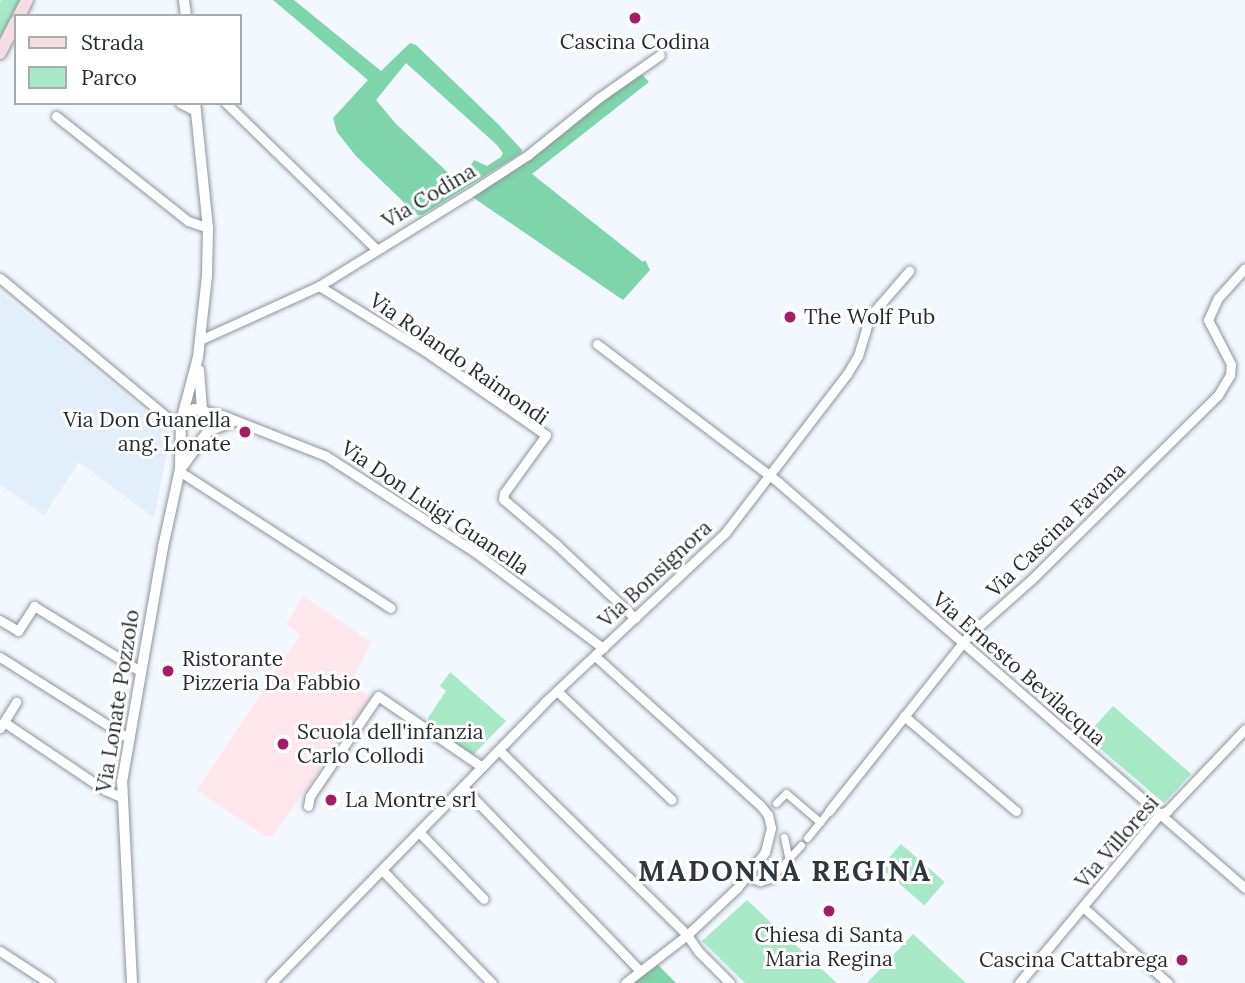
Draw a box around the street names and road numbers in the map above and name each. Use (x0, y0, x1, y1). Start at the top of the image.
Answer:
street label: Via Codina (378, 158, 480, 234)
street label: Via Rolando Raimondi (365, 288, 553, 430)
street label: Via Don Luigi Guanella (336, 436, 534, 580)
street label: Via Cascina Favana (981, 457, 1131, 603)
street label: Via Bonsignora (593, 515, 717, 633)
street label: Via Ernesto Bevilacqua (927, 587, 1111, 751)
street label: Via Lonate Pozzolo (91, 608, 145, 794)
street label: Via Villoresi (1070, 790, 1164, 894)

